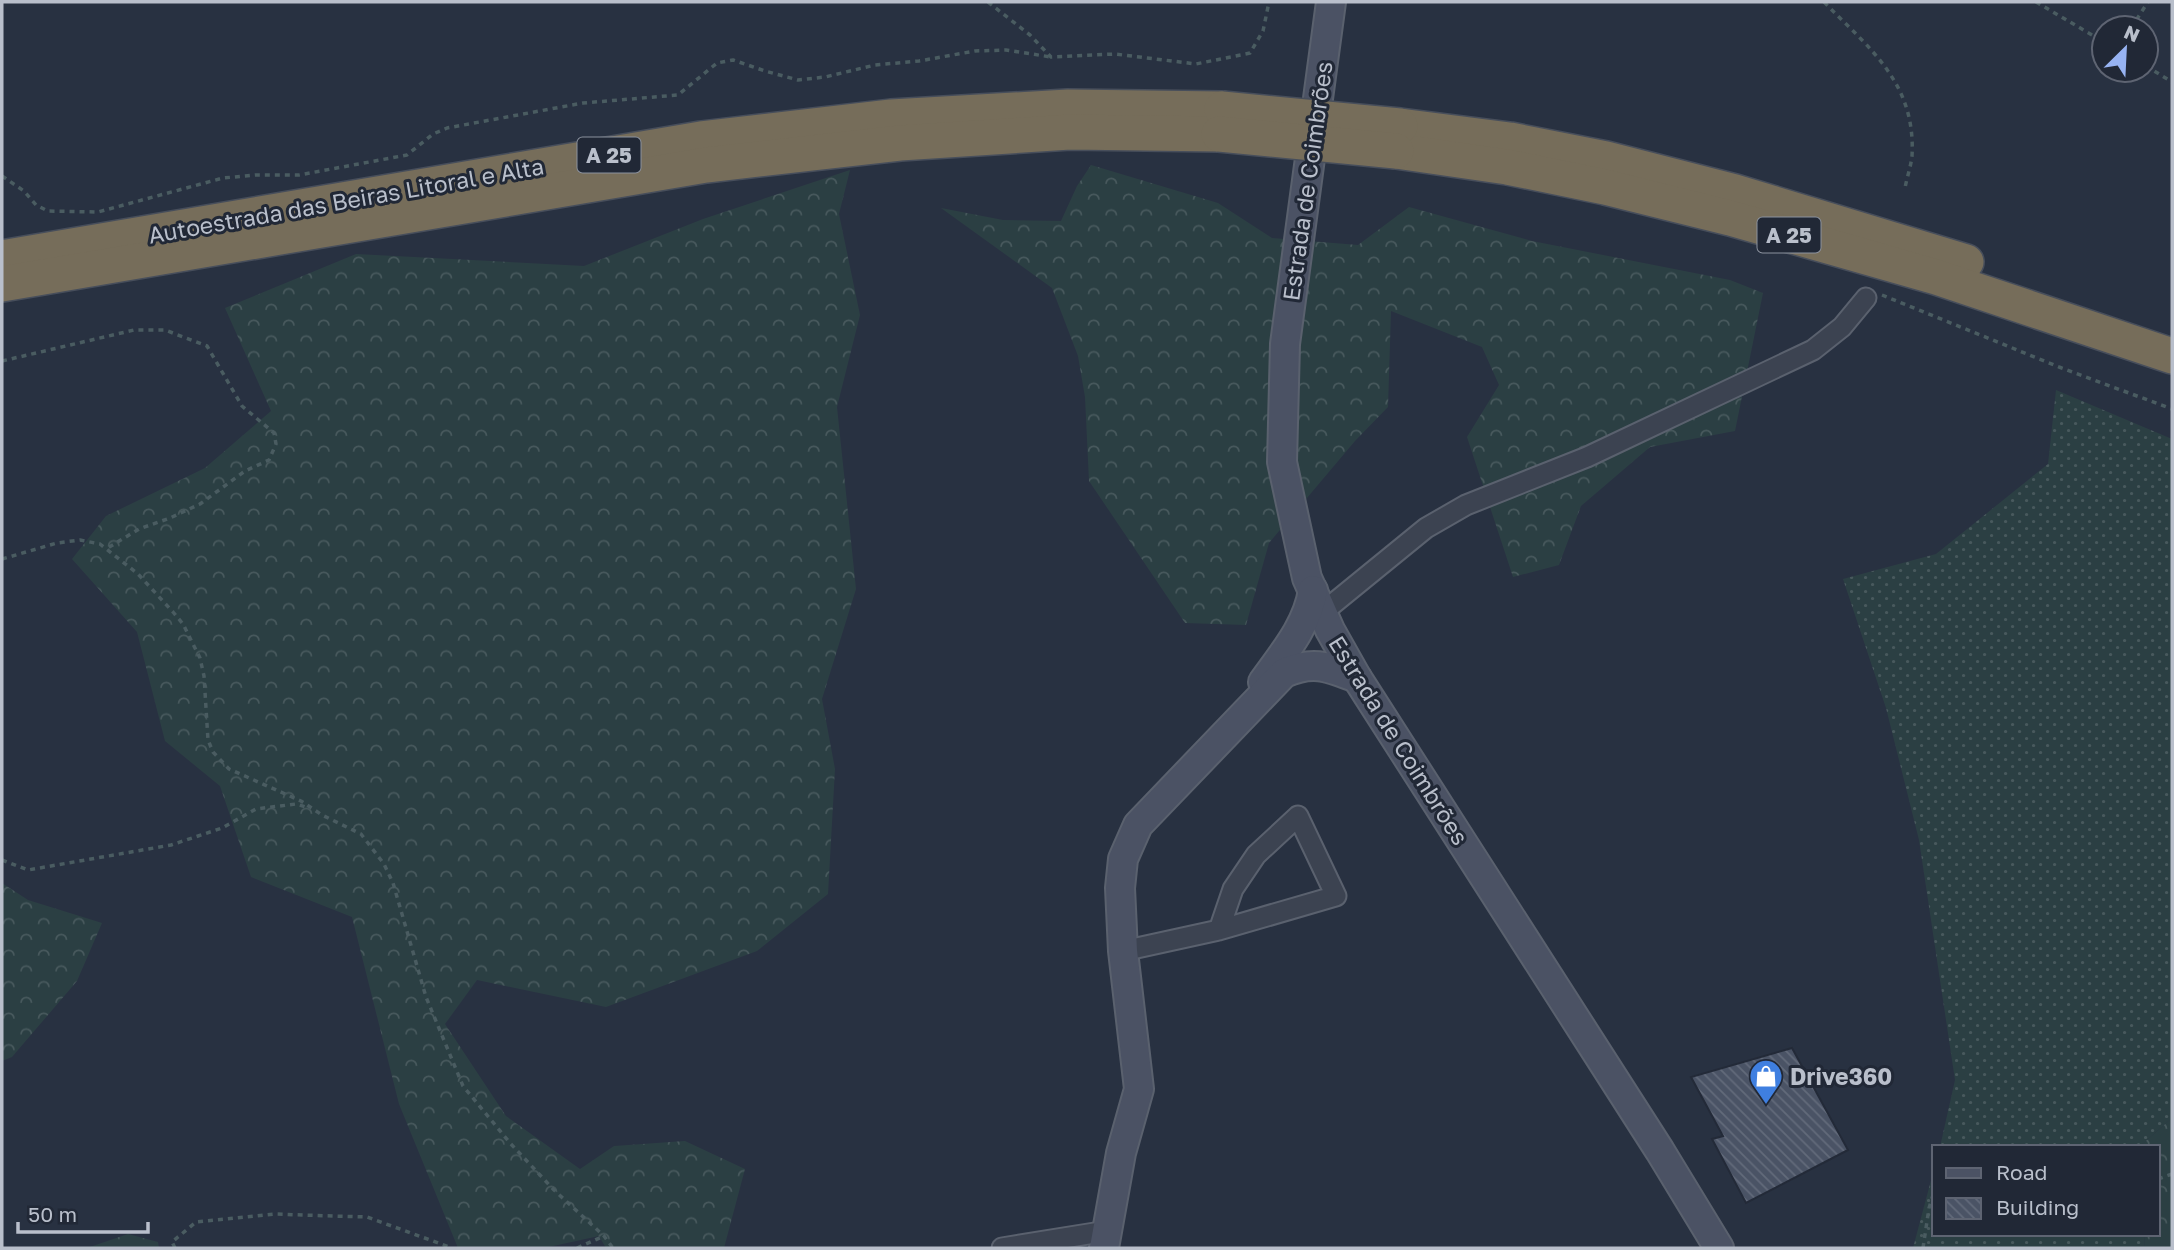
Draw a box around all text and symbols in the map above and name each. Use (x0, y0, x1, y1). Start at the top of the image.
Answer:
north arrow (2090, 14, 2160, 84)
text: N (2121, 20, 2143, 46)
street label: Estrada de Coimbrões (1276, 59, 1338, 303)
road number: A 25 (578, 138, 640, 172)
street label: Autoestrada das Beiras Litoral e Alta (146, 151, 546, 249)
road number: A 25 (1758, 218, 1820, 252)
street label: Estrada de Coimbrões (1323, 630, 1475, 850)
shop icon: Drive360 (1747, 1057, 1785, 1106)
place label: Drive360 (1790, 1062, 1892, 1090)
legend (1932, 1145, 2160, 1236)
text: Road (1996, 1159, 2047, 1185)
scale bar (18, 1190, 147, 1234)
text: Building (1996, 1194, 2079, 1220)
text: 50 m (28, 1201, 77, 1227)

